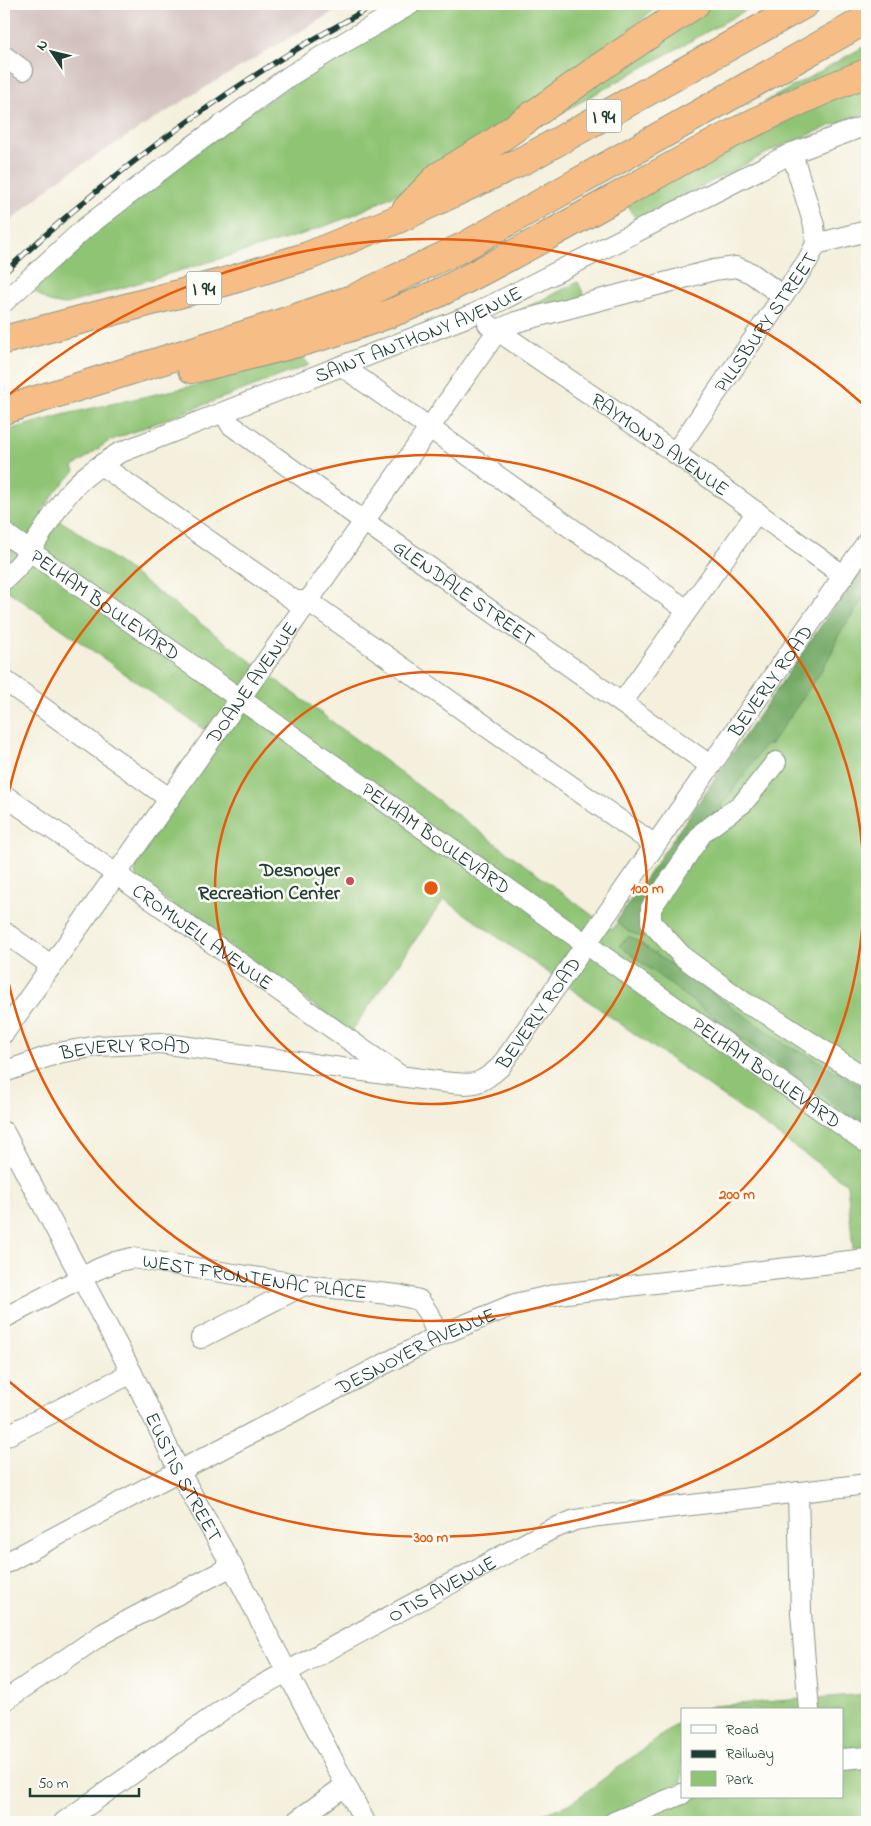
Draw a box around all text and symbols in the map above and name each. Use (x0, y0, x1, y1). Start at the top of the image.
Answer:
north arrow (28, 28, 78, 78)
text: N (31, 36, 54, 55)
road number: I 94 (586, 100, 622, 132)
street label: PILLSBURY STREET (708, 248, 826, 400)
road number: I 94 (186, 272, 222, 304)
street label: SAINT ANTHONY AVENUE (311, 280, 528, 392)
street label: RAYMOND AVENUE (584, 387, 734, 505)
street label: GLENDALE STREET (386, 534, 540, 654)
street label: PELHAM BOULEVARD (23, 544, 185, 669)
street label: DOANE AVENUE (200, 617, 306, 752)
street label: BEVERLY ROAD (722, 620, 822, 745)
street label: PELHAM BOULEVARD (354, 777, 516, 903)
place label: Desnoyer Recreation Center (198, 857, 341, 909)
marker: Desnoyer Recreation Center (344, 875, 356, 887)
street label: CROMWELL AVENUE (125, 878, 278, 999)
text: 100 m (630, 878, 664, 900)
centre of rings (422, 879, 440, 897)
street label: BEVERLY ROAD (490, 952, 590, 1077)
street label: PELHAM BOULEVARD (685, 1011, 846, 1137)
street label: BEVERLY ROAD (57, 1031, 192, 1070)
text: 200 m (718, 1184, 755, 1206)
street label: WEST FRONTENAC PLACE (140, 1248, 368, 1309)
street label: DESNOYER AVENUE (331, 1302, 501, 1404)
street label: EUSTIS STREET (136, 1408, 228, 1548)
text: 300 m (413, 1527, 449, 1549)
street label: OTIS AVENUE (384, 1549, 502, 1632)
legend (681, 1708, 844, 1798)
text: Road (726, 1719, 759, 1741)
text: Railway (726, 1743, 774, 1766)
scale bar (30, 1766, 139, 1798)
text: Park (726, 1769, 754, 1791)
text: 50 m (38, 1773, 69, 1795)

